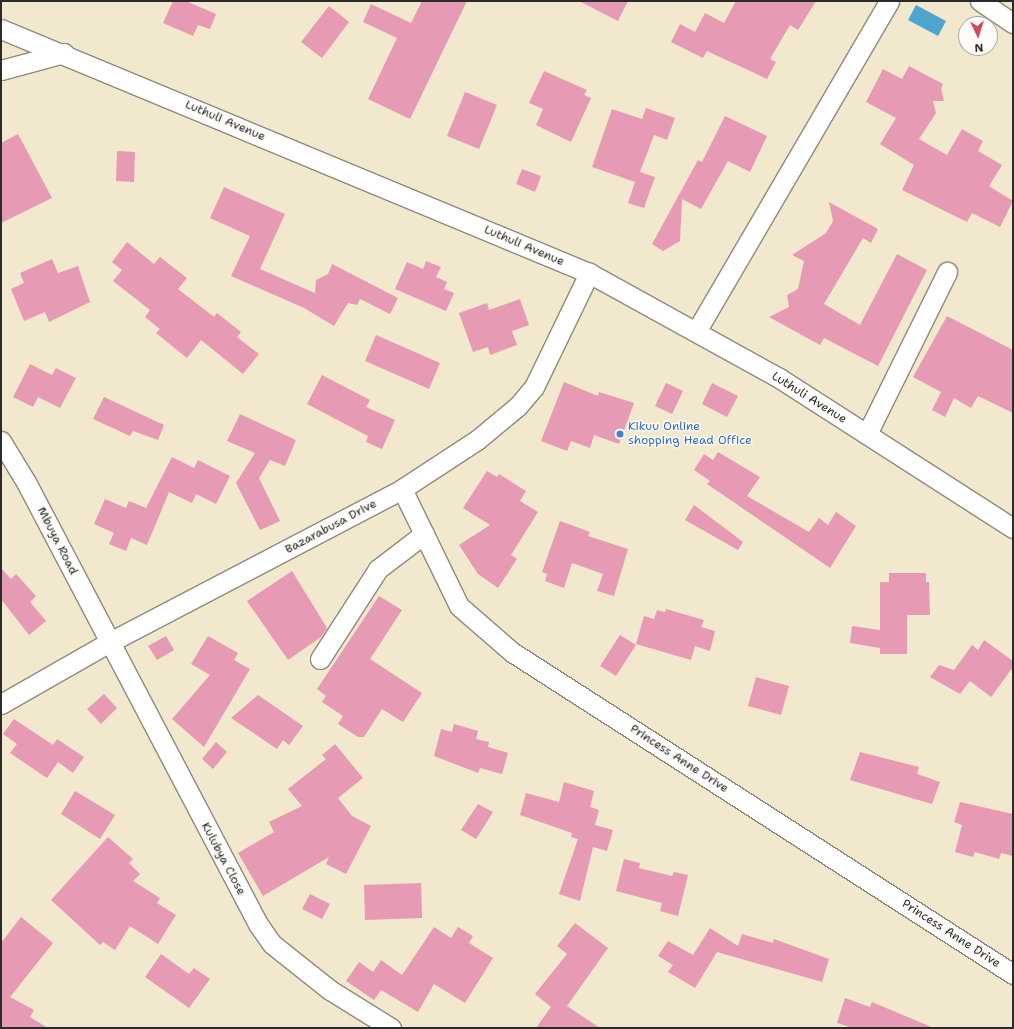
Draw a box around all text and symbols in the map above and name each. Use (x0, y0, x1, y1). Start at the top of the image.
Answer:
north arrow (958, 16, 998, 56)
text: N (974, 40, 984, 55)
street label: Luthuli Avenue (183, 98, 267, 144)
street label: Luthuli Avenue (482, 223, 566, 269)
street label: Luthuli Avenue (769, 369, 849, 427)
place label: Kikuu Online shopping Head Office (628, 420, 752, 448)
marker: Kikuu Online shopping Head Office (615, 429, 625, 439)
street label: Bazarabusa Drive (283, 497, 379, 557)
street label: Mbuya Road (34, 505, 80, 577)
street label: Princess Anne Drive (627, 722, 731, 796)
street label: Kulubya Close (198, 820, 248, 898)
street label: Princess Anne Drive (899, 897, 1003, 971)

